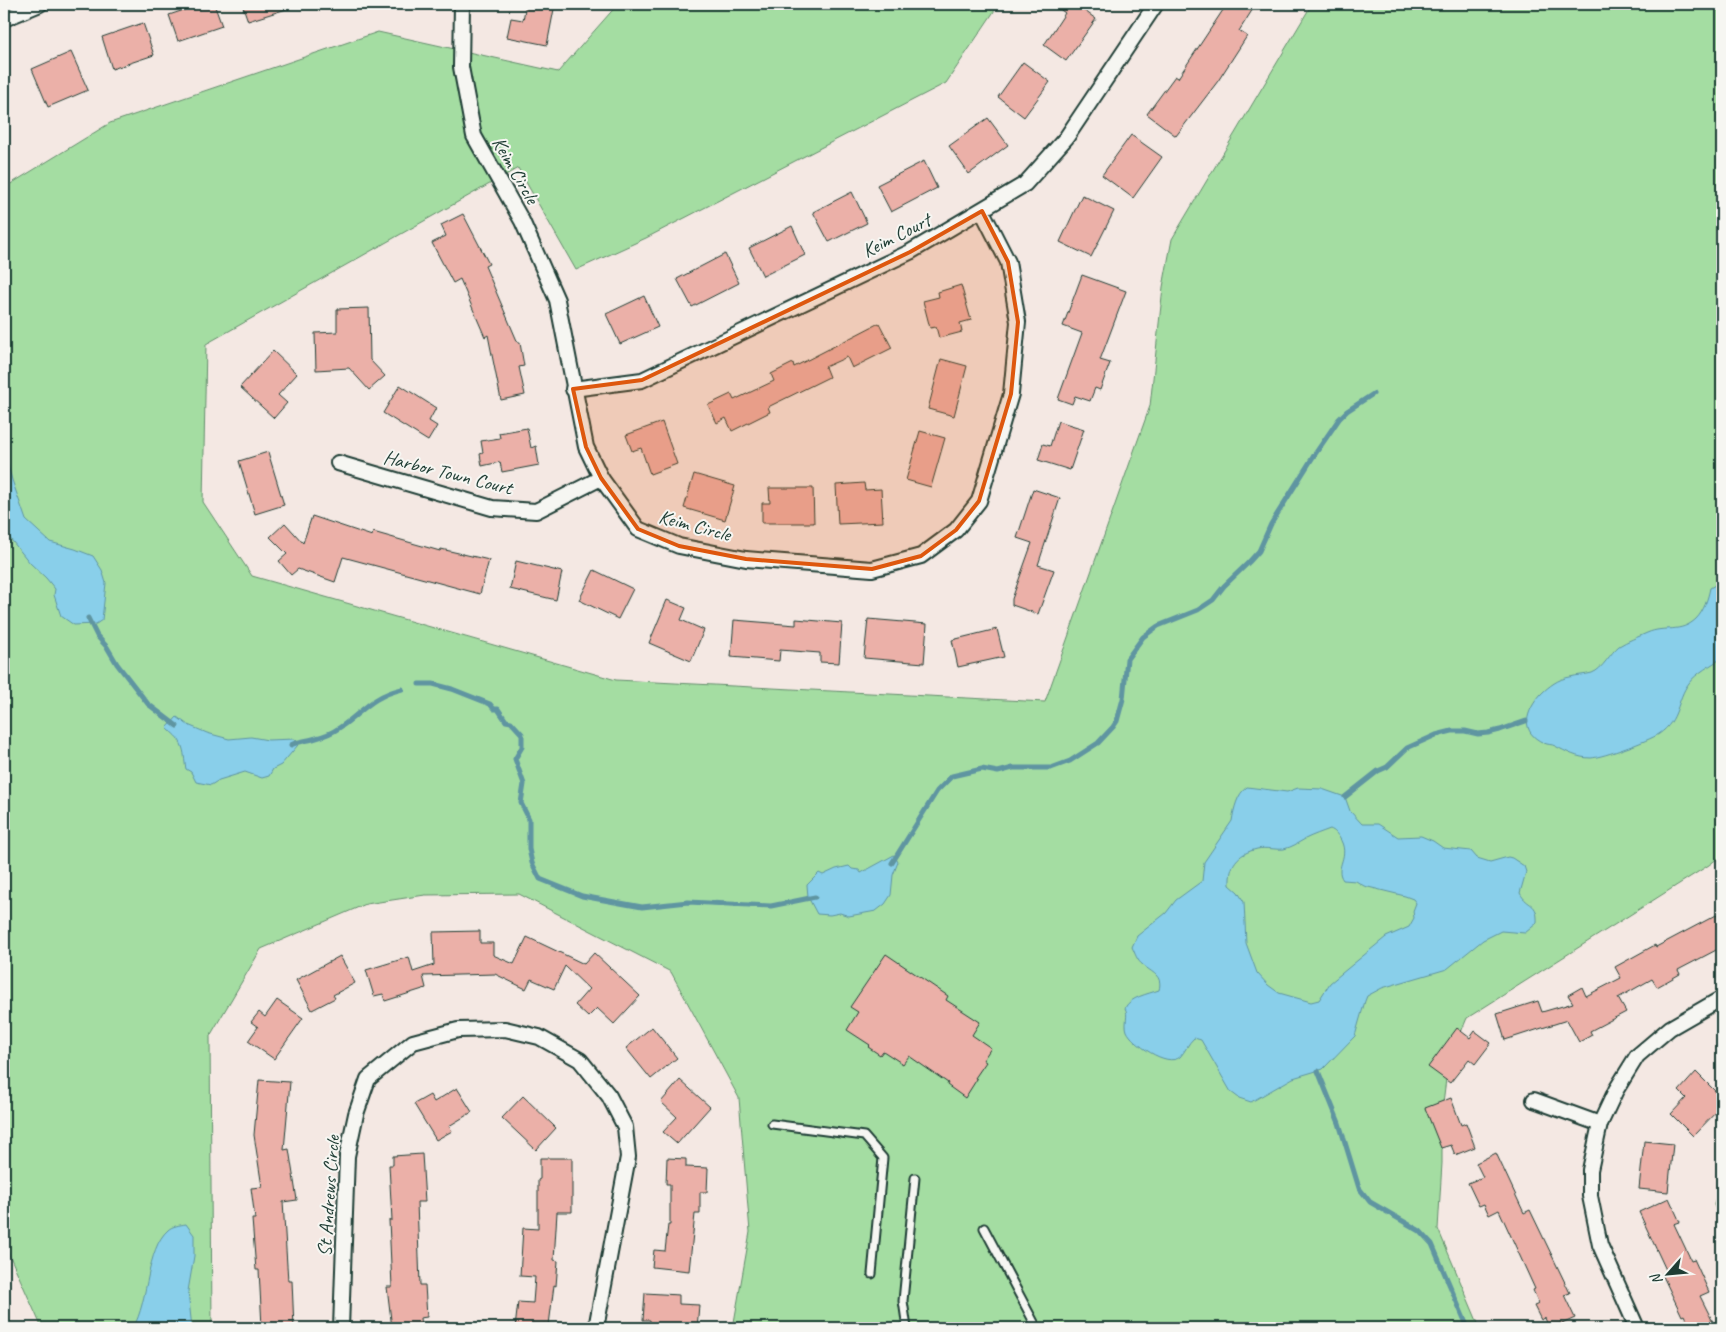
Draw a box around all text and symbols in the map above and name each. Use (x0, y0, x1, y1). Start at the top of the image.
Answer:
street label: Keim Circle (486, 132, 545, 210)
street label: Keim Court (858, 206, 938, 263)
street label: Harbor Town Court (381, 444, 517, 501)
street label: Keim Circle (656, 504, 735, 547)
street label: St Andrews Circle (312, 1133, 345, 1257)
north arrow (1644, 1250, 1694, 1300)
text: N (1646, 1270, 1666, 1287)

